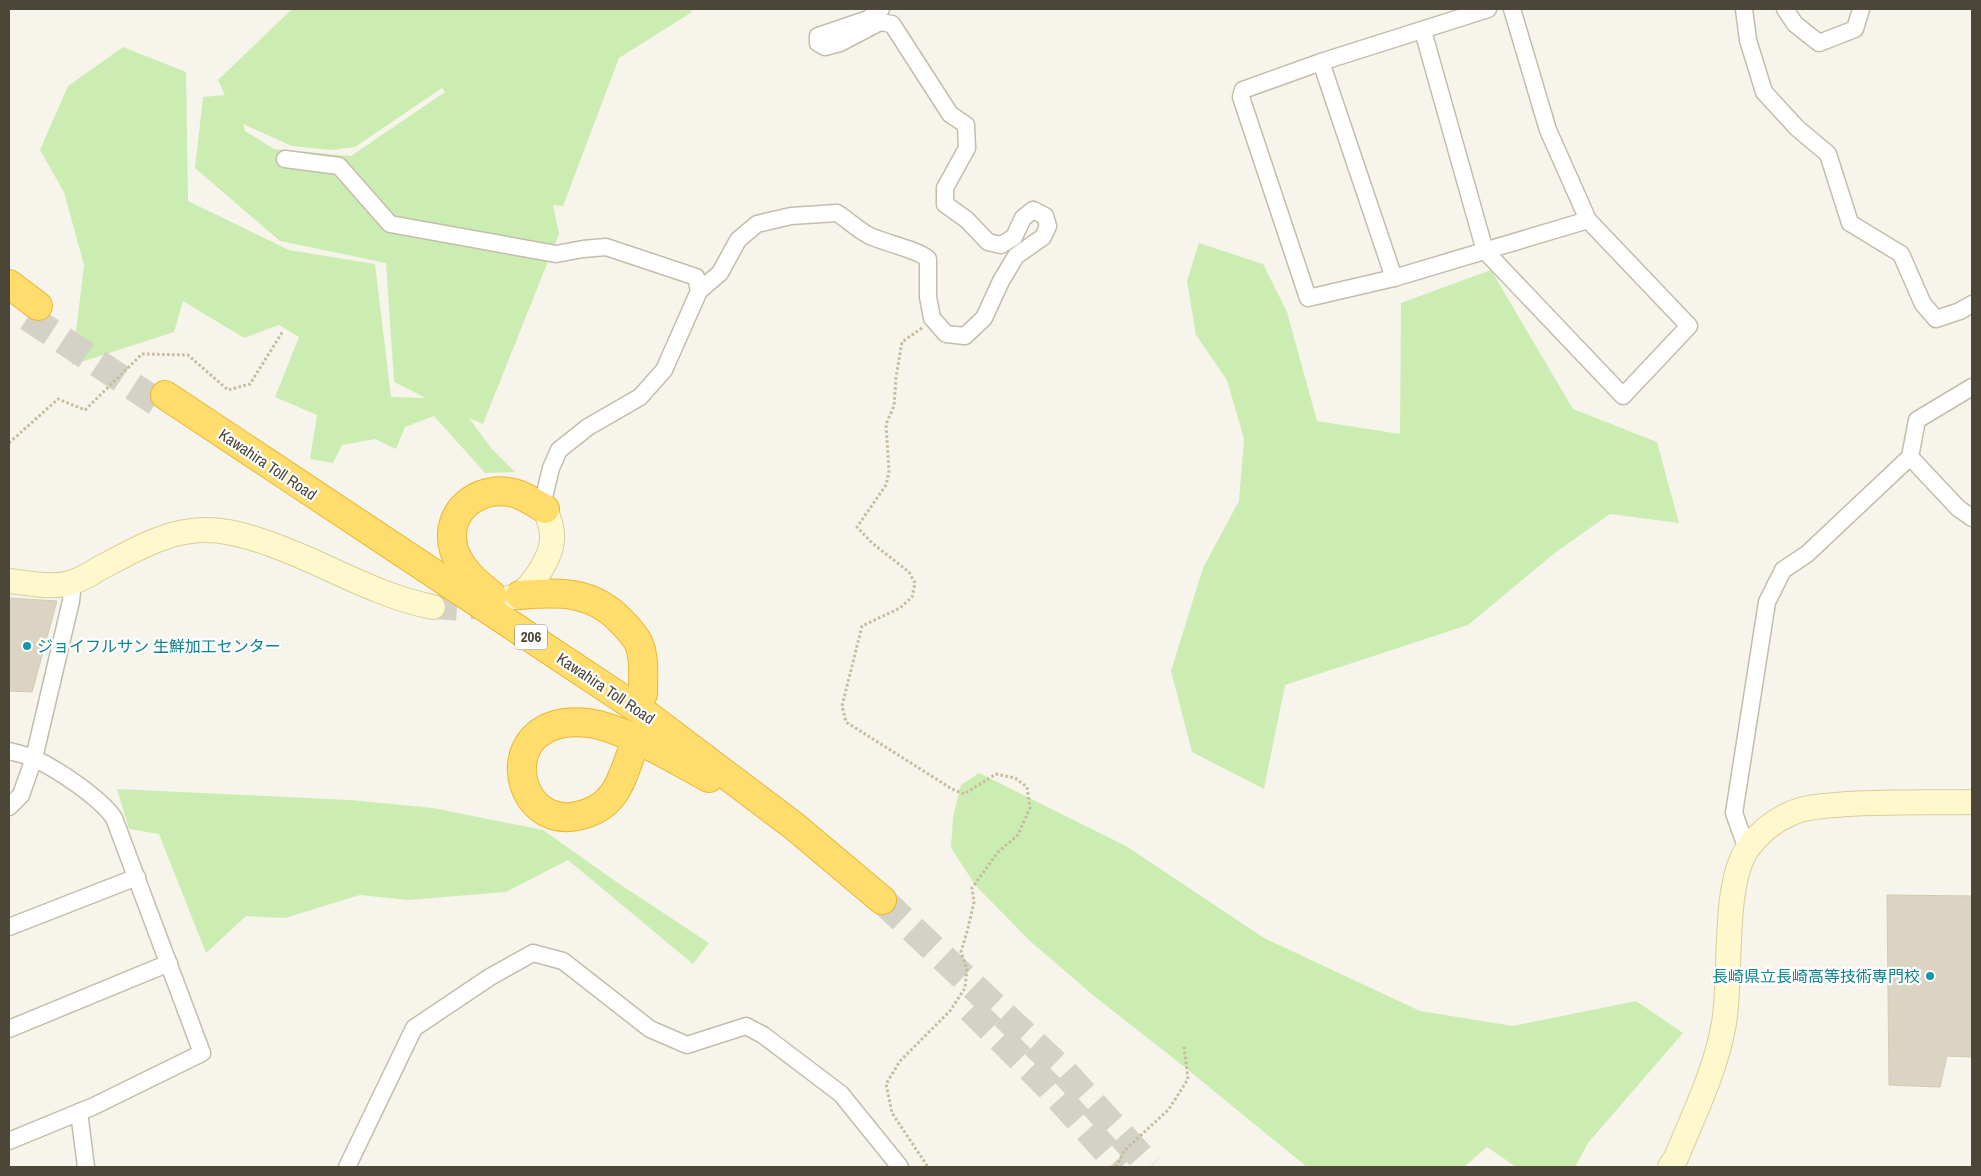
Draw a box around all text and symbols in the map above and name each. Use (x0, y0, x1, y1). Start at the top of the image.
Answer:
street label: Kawahira Toll Road (215, 423, 321, 505)
road number: 206 (515, 624, 547, 650)
place label: ジョイフルサン 生鮮加工センター (37, 635, 281, 657)
marker: ジョイフルサン 生鮮加工センター (21, 640, 33, 652)
street label: Kawahira Toll Road (553, 647, 659, 729)
place label: 長崎県立長崎高等技術専門校 (1712, 965, 1920, 987)
marker: 長崎県立長崎高等技術専門校 (1924, 970, 1936, 982)

